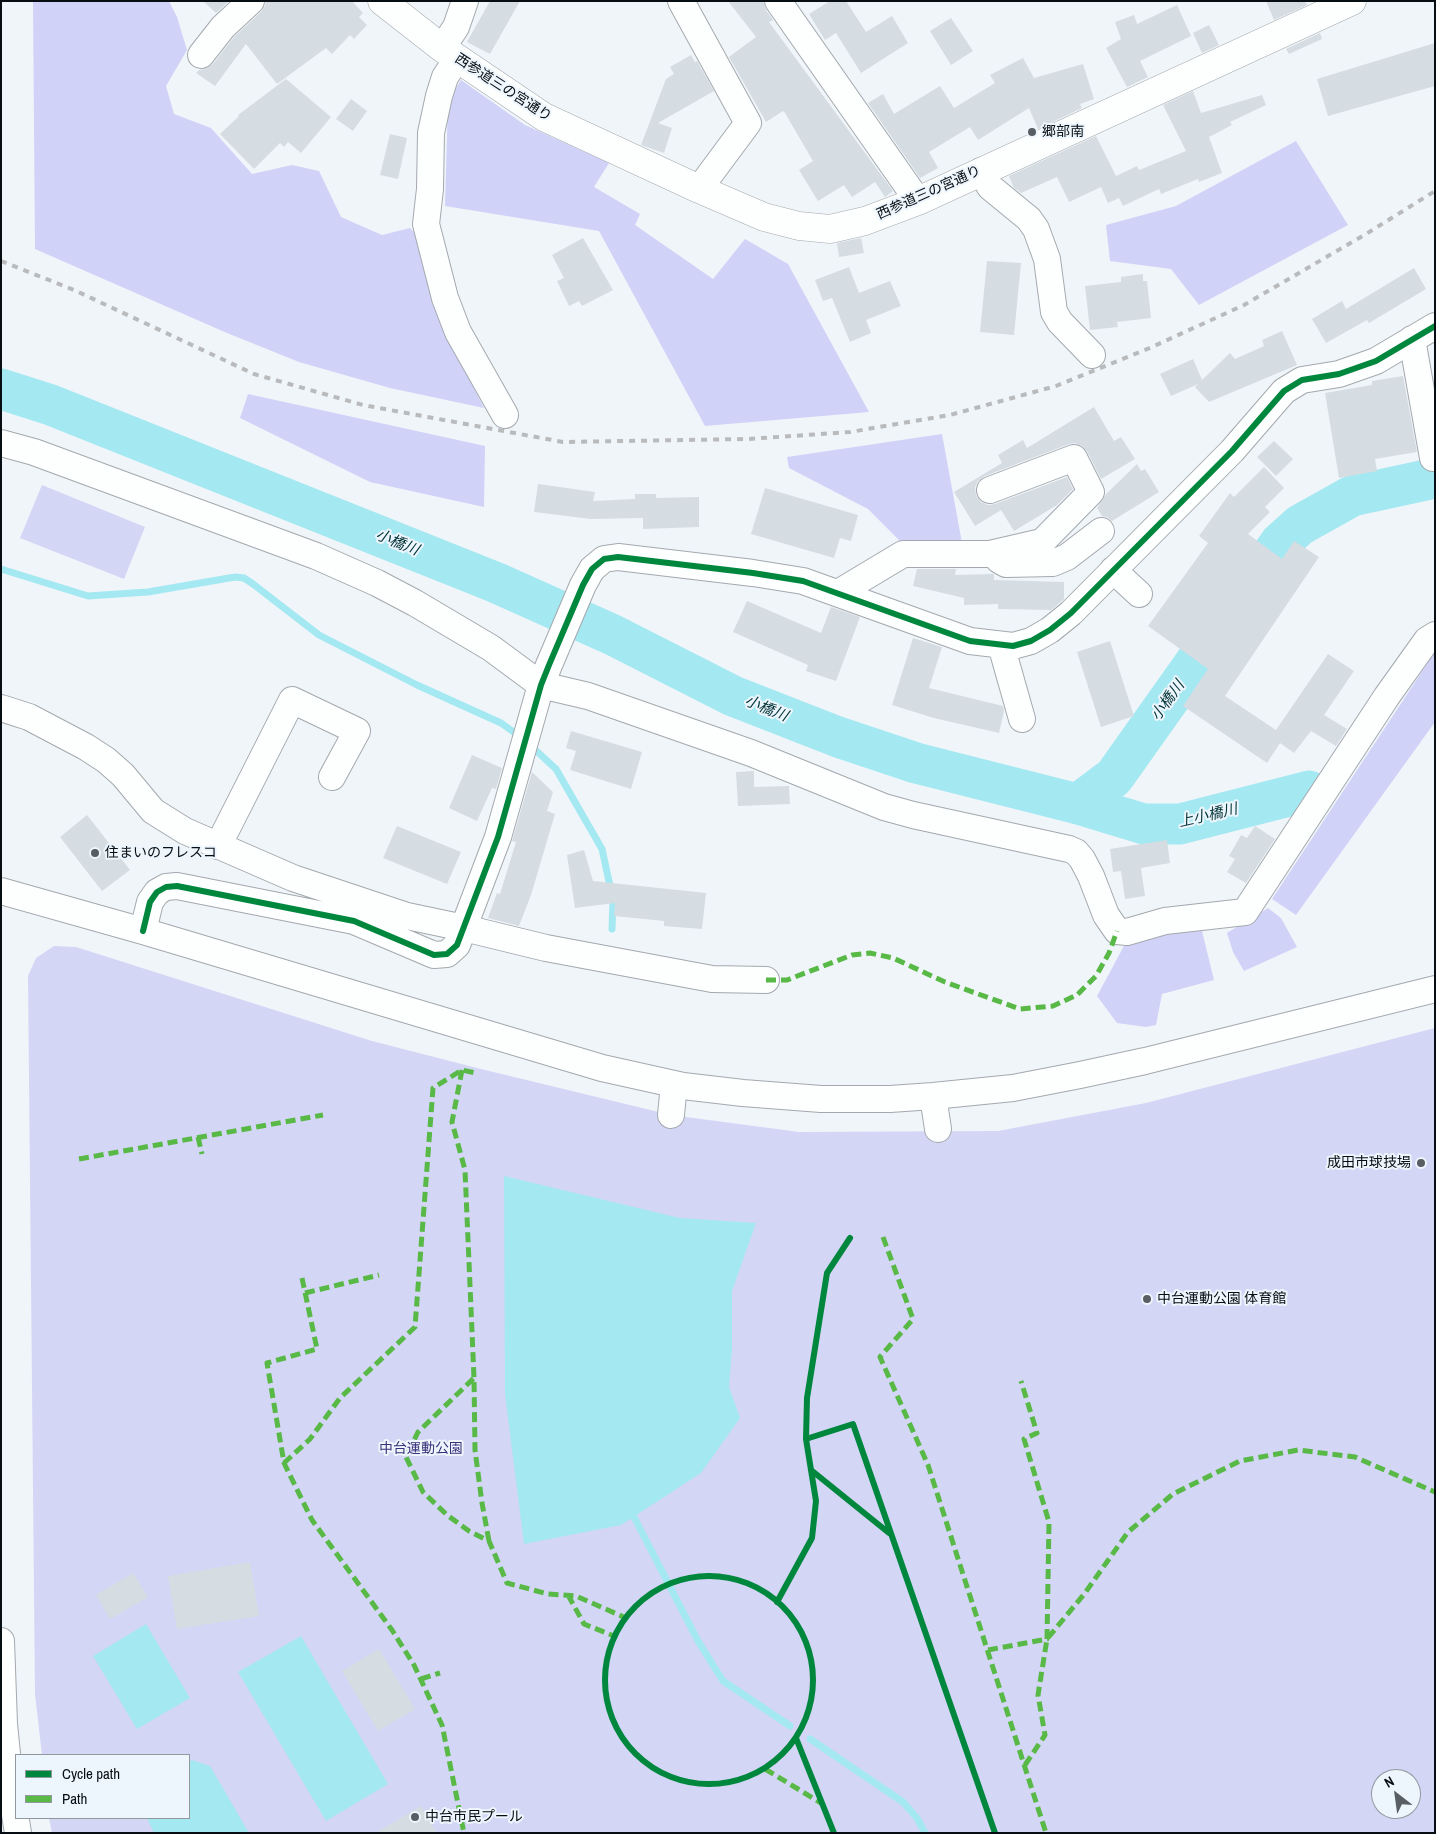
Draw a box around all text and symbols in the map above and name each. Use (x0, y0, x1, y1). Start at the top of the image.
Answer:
street label: 西参道三の宮通り (451, 50, 555, 126)
place label: 郷部南 (1042, 124, 1084, 140)
marker: 郷部南 (1026, 126, 1038, 138)
street label: 西参道三の宮通り (874, 163, 984, 223)
water label: 小橋川 (373, 526, 421, 560)
water label: 小橋川 (1147, 678, 1189, 724)
water label: 小橋川 (742, 692, 790, 726)
water label: 上小橋川 (1177, 800, 1239, 832)
place label: 住まいのフレスコ (105, 845, 217, 861)
marker: 住まいのフレスコ (89, 847, 101, 859)
place label: 成田市球技場 (1327, 1155, 1411, 1171)
marker: 成田市球技場 (1415, 1157, 1427, 1169)
place label: 中台運動公園 体育館 (1157, 1291, 1286, 1307)
marker: 中台運動公園 体育館 (1141, 1293, 1153, 1305)
park label: 中台運動公園 (379, 1441, 463, 1457)
legend (15, 1754, 190, 1819)
text: Cycle path (62, 1763, 120, 1784)
north arrow (1371, 1769, 1421, 1819)
text: N (1381, 1772, 1397, 1792)
text: Path (62, 1788, 87, 1809)
place label: 中台市民プール (425, 1809, 523, 1825)
marker: 中台市民プール (409, 1811, 421, 1823)

